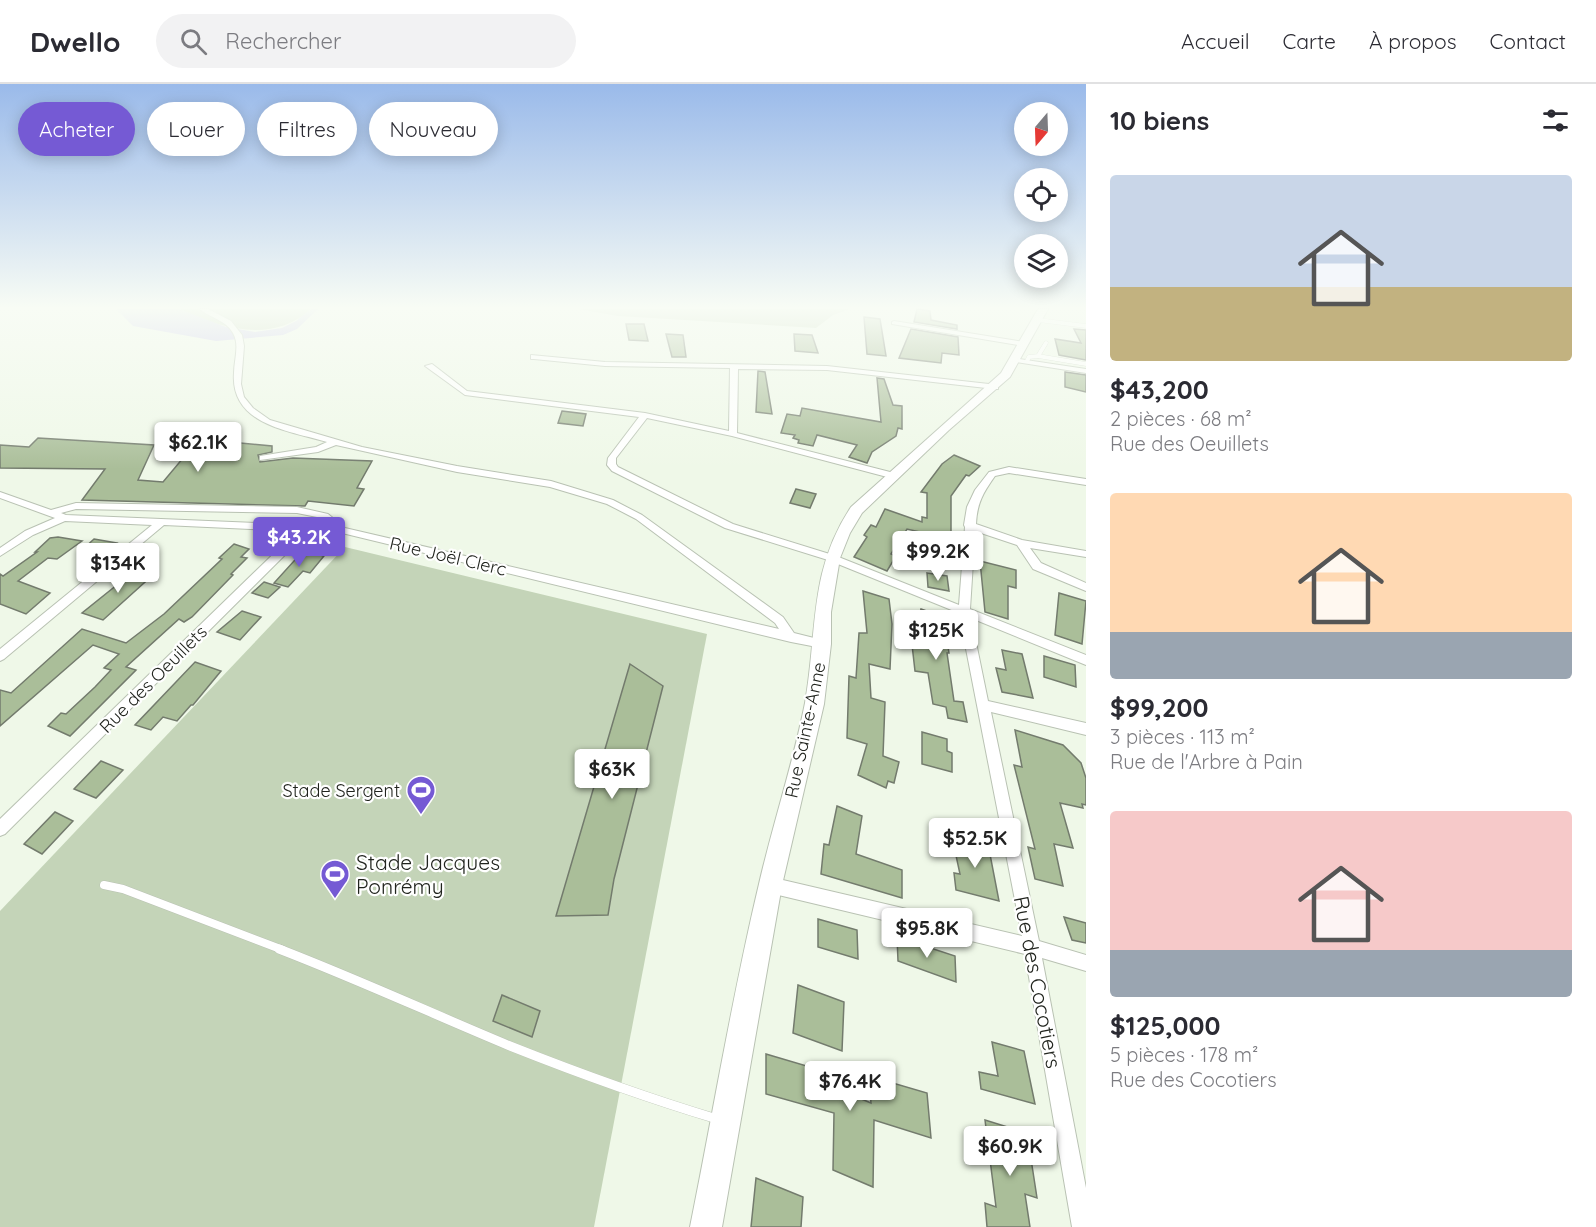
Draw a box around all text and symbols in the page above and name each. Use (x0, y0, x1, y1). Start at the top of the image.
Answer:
search box (156, 14, 576, 68)
text: Dwello (30, 24, 120, 59)
icon: search (177, 25, 210, 58)
text: Rechercher (225, 27, 342, 55)
text: Accueil (1181, 28, 1250, 54)
text: Carte (1283, 28, 1336, 54)
text: À propos (1369, 28, 1457, 54)
text: Contact (1490, 28, 1566, 54)
chip: Acheter (18, 102, 135, 156)
chip: Louer (147, 102, 245, 156)
chip: Filtres (257, 102, 357, 156)
chip: Nouveau (369, 102, 498, 156)
north arrow (1014, 102, 1068, 156)
map controls (1014, 102, 1068, 288)
text: 10 biens (1110, 104, 1209, 137)
icon: filters (1539, 104, 1572, 137)
button: locate (1014, 168, 1068, 222)
icon: home (1287, 214, 1395, 322)
button: layers (1014, 234, 1068, 288)
text: $43,200 (1110, 373, 1209, 406)
text: 2 pièces · 68 m² (1110, 406, 1252, 431)
pin: $62.1K (149, 422, 247, 473)
text: $62.1K (168, 429, 228, 454)
text: Rue des Oeuillets (1110, 431, 1269, 456)
pin: $43.2K (250, 517, 348, 568)
text: $43.2K (267, 524, 331, 549)
street label: Rue Joël Clerc (387, 531, 509, 581)
pin: $99.2K (889, 531, 987, 582)
icon: home (1287, 532, 1395, 640)
text: $99.2K (906, 538, 970, 563)
pin: $134K (76, 543, 160, 594)
text: $134K (90, 550, 146, 575)
pin: $125K (894, 610, 978, 661)
text: $125K (908, 617, 964, 642)
street label: Rue des Oeuillets (94, 620, 212, 738)
street label: Rue Sainte-Anne (779, 660, 831, 800)
text: $99,200 (1110, 691, 1208, 724)
text: 3 pièces · 113 m² (1110, 724, 1255, 749)
pin: $63K (576, 749, 648, 800)
text: Rue de l'Arbre à Pain (1110, 749, 1303, 774)
text: $63K (589, 756, 635, 781)
sports icon: Stade Sergent (405, 774, 437, 816)
place label: Stade Sergent (282, 779, 400, 802)
pin: $52.5K (926, 818, 1024, 869)
text: $52.5K (943, 825, 1007, 850)
place label: Stade Jacques Ponrémy (356, 849, 500, 899)
icon: home (1287, 850, 1395, 958)
sports icon: Stade Jacques Ponrémy (319, 858, 351, 900)
street label: Rue des Cocotiers (1009, 894, 1067, 1070)
pin: $95.8K (878, 908, 976, 959)
text: $95.8K (895, 915, 959, 940)
text: $125,000 (1110, 1009, 1220, 1042)
text: 5 pièces · 178 m² (1110, 1042, 1258, 1067)
pin: $76.4K (801, 1061, 899, 1112)
text: Rue des Cocotiers (1110, 1067, 1277, 1092)
text: $76.4K (819, 1068, 881, 1093)
pin: $60.9K (961, 1126, 1059, 1177)
text: $60.9K (978, 1133, 1042, 1158)

